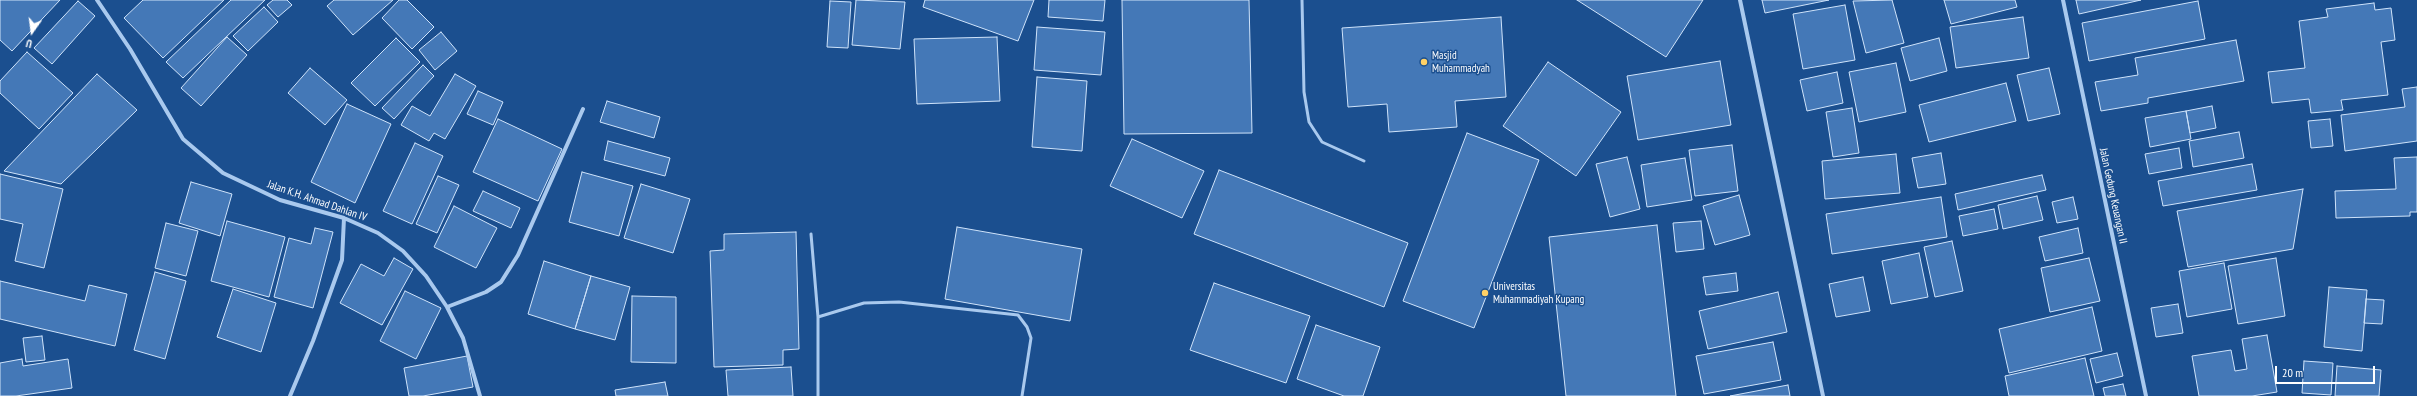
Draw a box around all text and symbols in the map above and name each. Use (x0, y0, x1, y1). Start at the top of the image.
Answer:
north arrow (12, 12, 52, 52)
text: U (25, 36, 34, 51)
place label: Masjid Muhammadyah (1432, 49, 1490, 75)
marker: Masjid Muhammadyah (1419, 57, 1429, 67)
street label: Jalan Gedung Keuangan II (2096, 147, 2130, 245)
street label: Jalan K.H. Ahmad Dahlan IV (266, 178, 368, 224)
place label: Universitas Muhammadiyah Kupang (1493, 280, 1584, 306)
marker: Universitas Muhammadiyah Kupang (1480, 288, 1490, 298)
scale bar (2277, 358, 2377, 384)
text: 20 m (2282, 365, 2303, 380)

